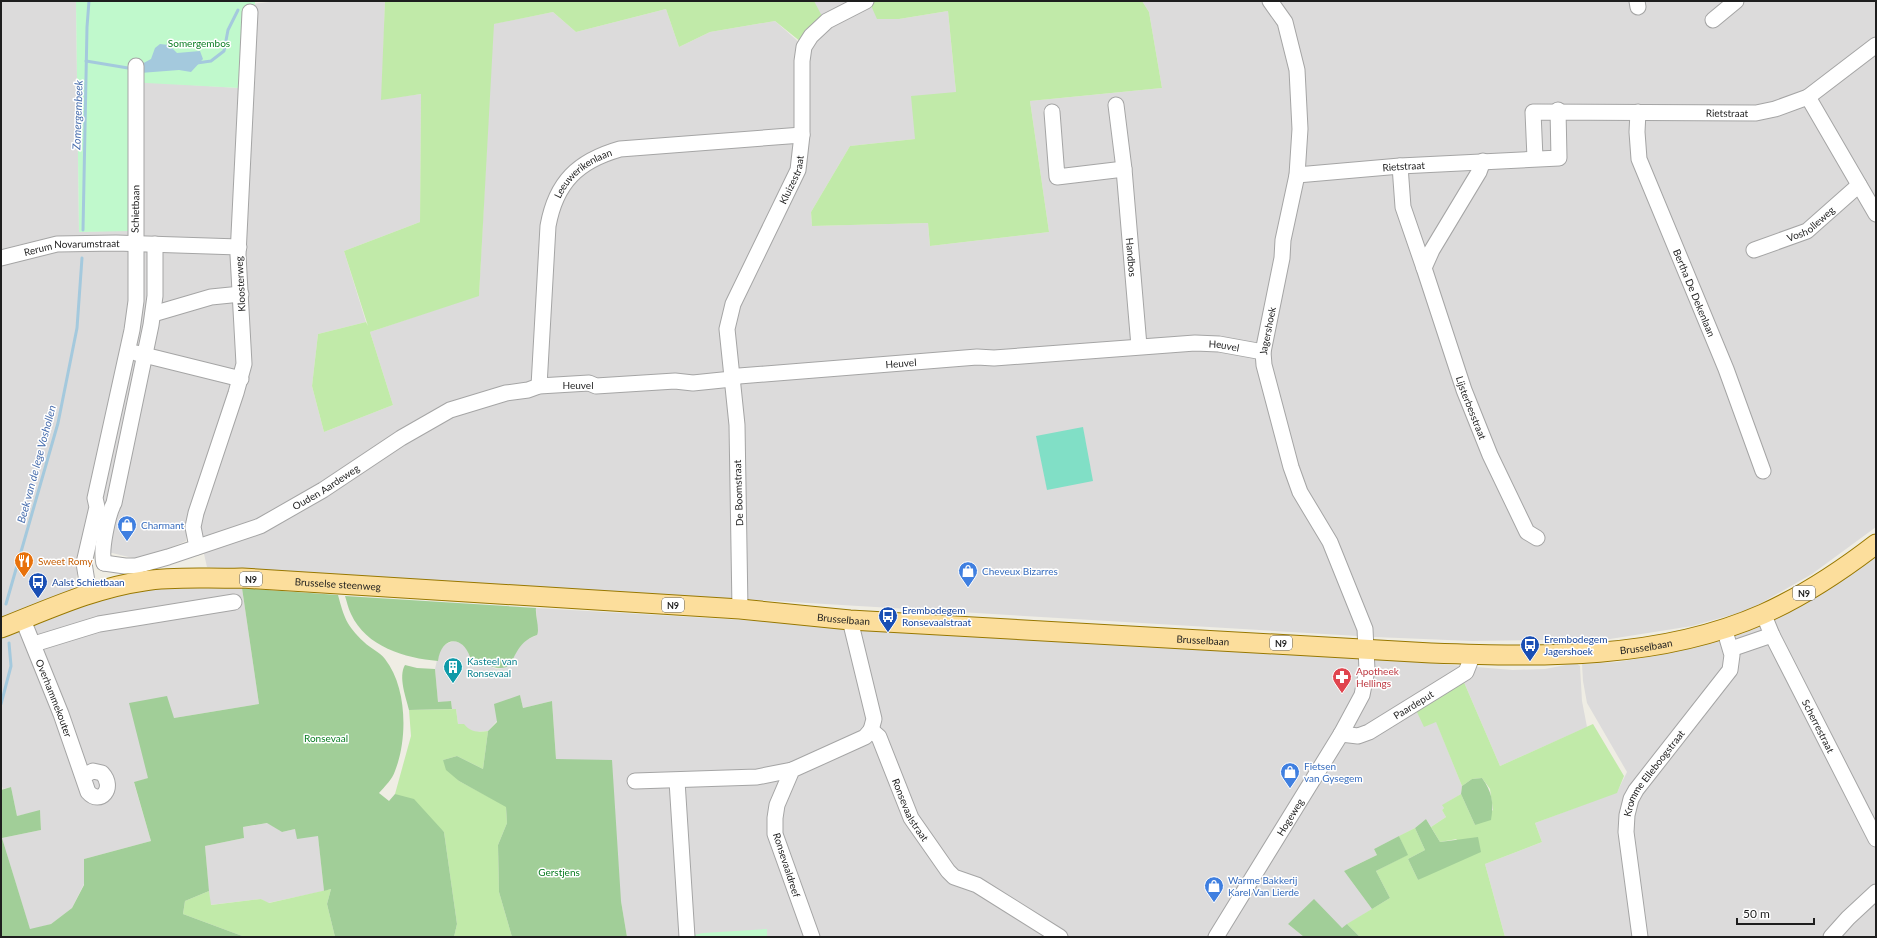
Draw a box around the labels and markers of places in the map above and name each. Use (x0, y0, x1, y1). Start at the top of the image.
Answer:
shop icon: Charmant (116, 514, 138, 542)
place label: Charmant (141, 519, 185, 531)
restaurant icon: Sweet Romy (13, 550, 35, 578)
place label: Sweet Romy (38, 555, 93, 567)
shop icon: Cheveux Bizarres (957, 560, 979, 588)
place label: Cheveux Bizarres (982, 565, 1058, 577)
bus stop icon: Aalst Schietbaan (27, 571, 49, 599)
place label: Aalst Schietbaan (52, 576, 125, 588)
place label: Erembodegem Ronsevaalstraat (902, 604, 971, 628)
bus stop icon: Erembodegem Ronsevaalstraat (877, 605, 899, 633)
place label: Erembodegem Jagershoek (1544, 633, 1607, 657)
bus stop icon: Erembodegem Jagershoek (1519, 634, 1541, 662)
place label: Kasteel van Ronsevaal (467, 655, 517, 679)
building icon: Kasteel van Ronsevaal (442, 656, 464, 684)
place label: Apotheek Hellings (1356, 665, 1400, 689)
pharmacy icon: Apotheek Hellings (1331, 666, 1353, 694)
place label: Fietsen van Gysegem (1304, 760, 1363, 784)
shop icon: Fietsen van Gysegem (1279, 761, 1301, 789)
place label: Warme Bakkerij Karel Van Lierde (1228, 874, 1299, 898)
shop icon: Warme Bakkerij Karel Van Lierde (1203, 875, 1225, 903)

